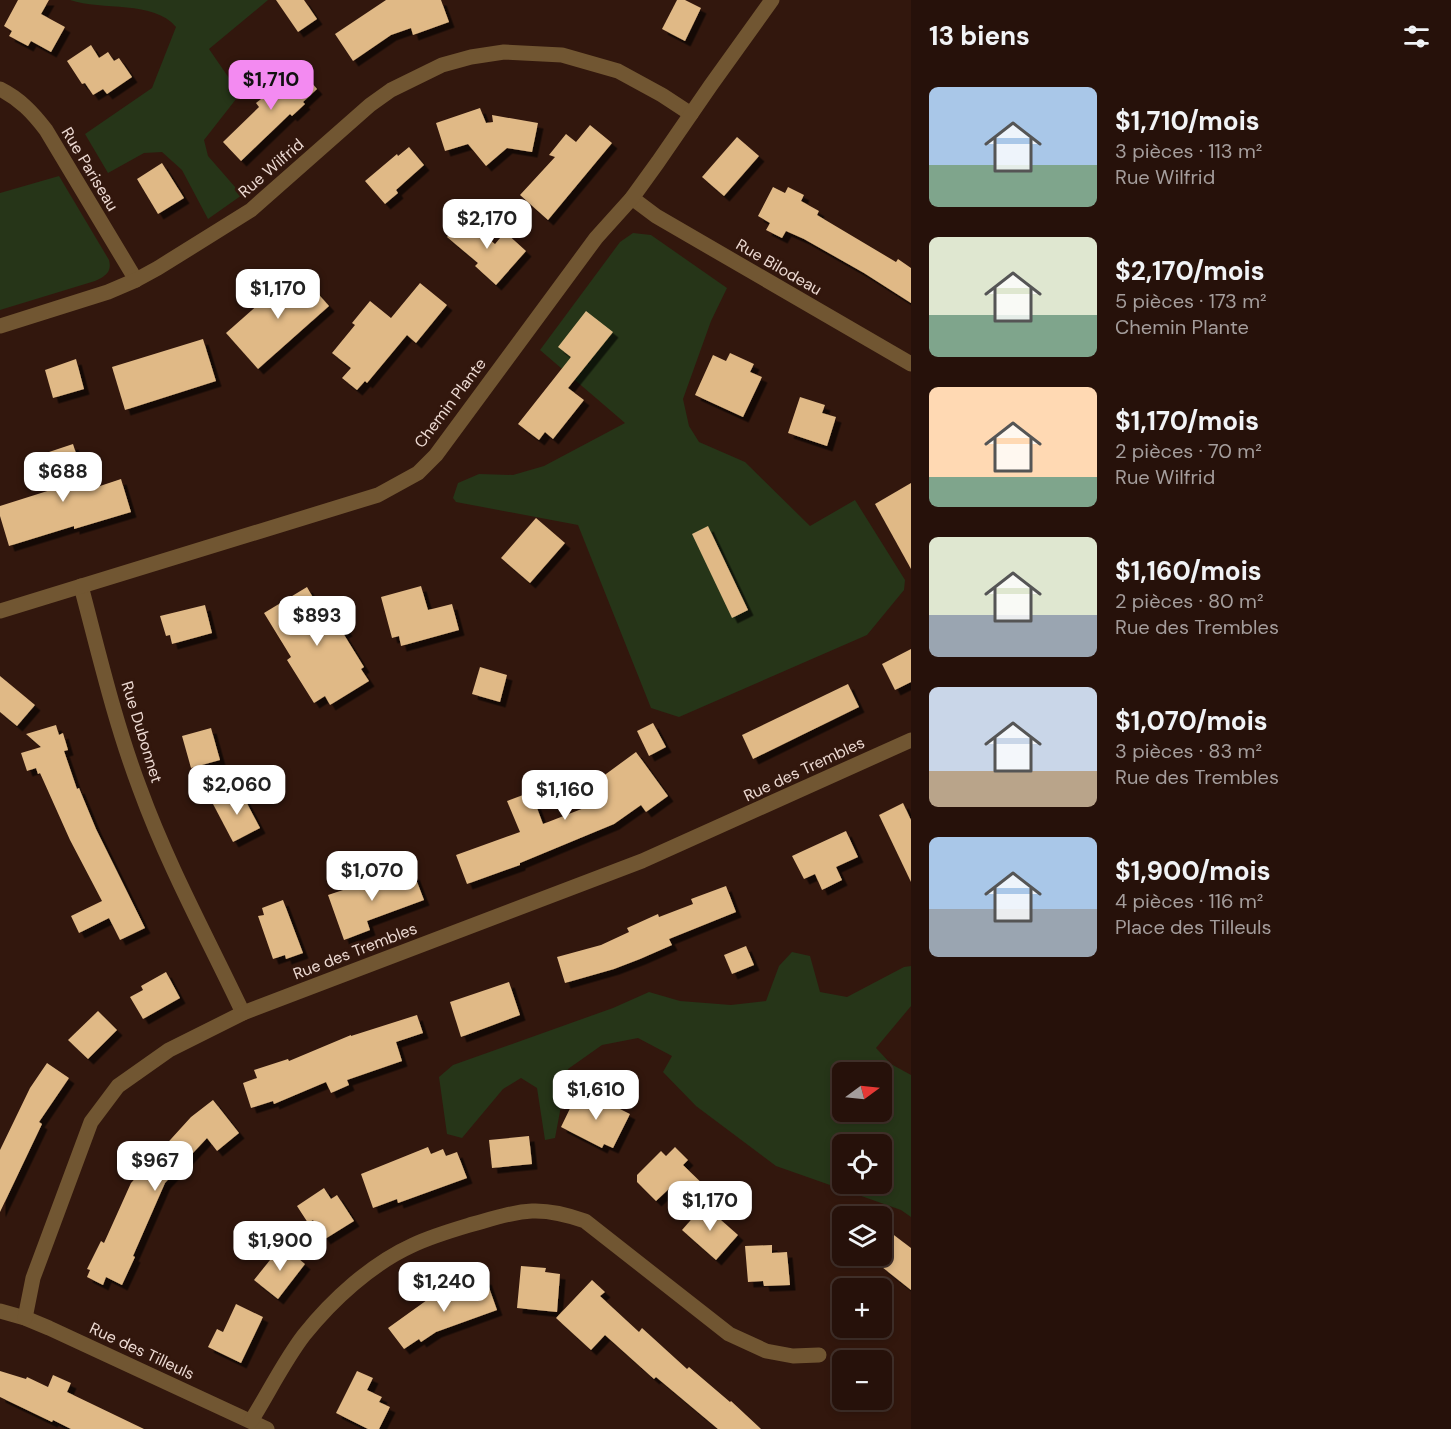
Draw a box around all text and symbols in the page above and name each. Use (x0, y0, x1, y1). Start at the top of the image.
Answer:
text: 13 biens (929, 19, 1030, 53)
icon: filters (1400, 20, 1433, 53)
pin: $1,710 (222, 60, 320, 111)
text: $1,710 (243, 66, 299, 92)
text: $1,710/mois (1115, 104, 1260, 138)
icon: home (977, 111, 1049, 183)
street label: Rue Pariseau (57, 123, 123, 215)
street label: Rue Wilfrid (234, 134, 308, 202)
text: 3 pièces · 113 m² (1115, 138, 1262, 164)
text: Rue Wilfrid (1115, 164, 1215, 190)
pin: $2,170 (438, 199, 536, 250)
text: $2,170 (457, 205, 517, 231)
street label: Rue Bilodeau (732, 234, 826, 300)
text: $2,170/mois (1115, 254, 1265, 288)
icon: home (977, 261, 1049, 333)
pin: $1,170 (229, 269, 327, 320)
text: $1,170 (250, 275, 306, 301)
text: 5 pièces · 173 m² (1115, 288, 1267, 314)
text: Chemin Plante (1115, 314, 1249, 340)
street label: Chemin Plante (409, 354, 491, 452)
text: $1,170/mois (1115, 404, 1259, 438)
icon: home (977, 411, 1049, 483)
text: 2 pièces · 70 m² (1115, 438, 1262, 464)
pin: $688 (27, 452, 99, 503)
text: $688 (38, 458, 88, 484)
text: Rue Wilfrid (1115, 464, 1215, 490)
text: $1,160/mois (1115, 554, 1262, 588)
icon: home (977, 561, 1049, 633)
text: 2 pièces · 80 m² (1115, 588, 1264, 614)
pin: $893 (281, 596, 353, 647)
text: $893 (293, 602, 341, 628)
text: Rue des Trembles (1115, 614, 1279, 640)
street label: Rue Dubonnet (117, 679, 167, 785)
text: $1,070/mois (1115, 704, 1268, 738)
icon: home (977, 711, 1049, 783)
street label: Rue des Trembles (740, 732, 868, 806)
text: 3 pièces · 83 m² (1115, 738, 1262, 764)
text: Rue des Trembles (1115, 764, 1279, 790)
pin: $2,060 (188, 765, 286, 816)
pin: $1,160 (516, 770, 614, 821)
text: $2,060 (202, 771, 272, 797)
text: $1,160 (536, 776, 594, 802)
pin: $1,070 (323, 851, 421, 902)
text: $1,900/mois (1115, 854, 1271, 888)
text: $1,070 (341, 857, 403, 883)
icon: home (977, 861, 1049, 933)
text: 4 pièces · 116 m² (1115, 888, 1263, 914)
text: Place des Tilleuls (1115, 914, 1272, 940)
street label: Rue des Trembles (290, 918, 420, 984)
north arrow (832, 1062, 892, 1122)
map controls (832, 1062, 892, 1410)
pin: $1,610 (547, 1070, 645, 1121)
text: $1,610 (567, 1076, 625, 1102)
button: locate (832, 1134, 892, 1194)
pin: $967 (119, 1141, 191, 1192)
text: $967 (131, 1147, 179, 1173)
pin: $1,170 (661, 1181, 759, 1232)
text: $1,170 (682, 1187, 738, 1213)
button: layers (832, 1206, 892, 1266)
pin: $1,900 (231, 1221, 329, 1272)
text: $1,900 (247, 1227, 313, 1253)
pin: $1,240 (395, 1262, 493, 1313)
text: $1,240 (413, 1268, 475, 1294)
button: + (832, 1278, 892, 1338)
street label: Rue des Tilleuls (86, 1318, 198, 1384)
button: − (832, 1350, 892, 1410)

